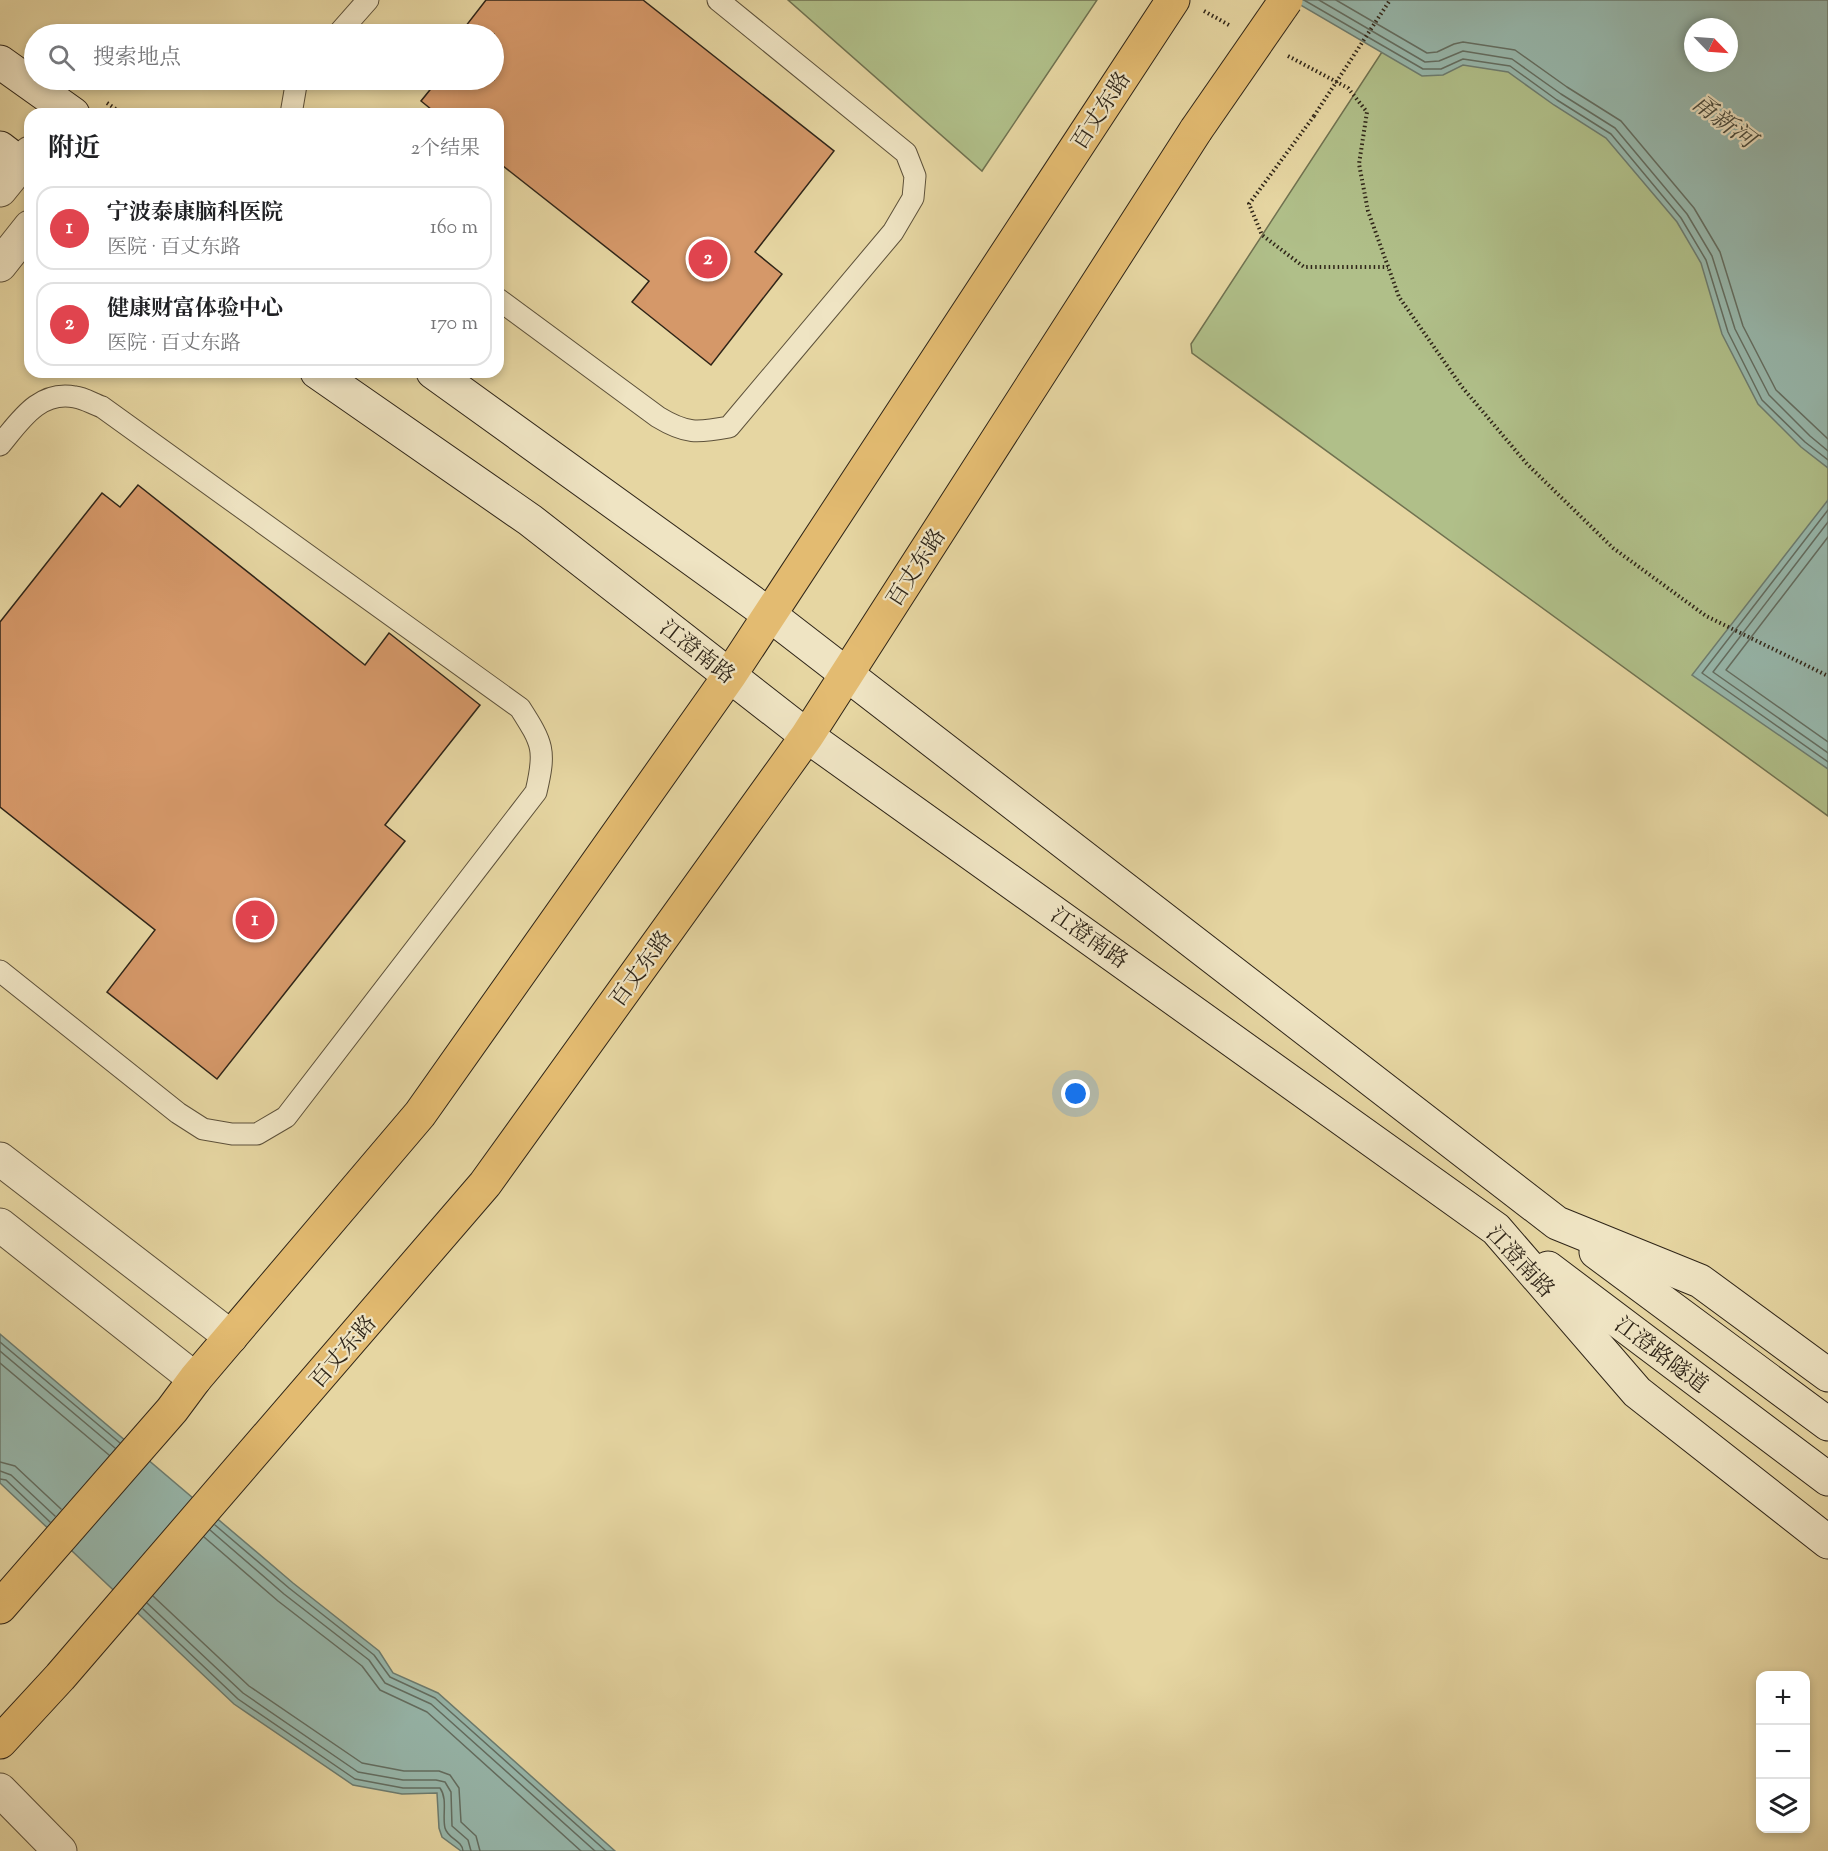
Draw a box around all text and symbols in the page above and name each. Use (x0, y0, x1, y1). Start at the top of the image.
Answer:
north arrow (1684, 18, 1738, 72)
search box (24, 24, 504, 90)
icon: search (45, 41, 78, 74)
text: 搜索地点 (93, 43, 181, 75)
street label: 百丈东路 (1065, 66, 1140, 157)
water label: 甬新河 (1684, 87, 1765, 160)
text: 附近 (48, 131, 100, 168)
text: 2个结果 (411, 135, 480, 164)
text: 宁波泰康脑科医院 (107, 198, 283, 230)
text: 1 (66, 214, 73, 243)
text: 160 m (430, 214, 478, 243)
text: 医院 · 百丈东路 (107, 234, 241, 263)
pin: 2 (688, 236, 728, 282)
text: 健康财富体验中心 (107, 294, 283, 326)
text: 2 (65, 310, 74, 339)
text: 170 m (430, 310, 478, 339)
text: 医院 · 百丈东路 (107, 330, 241, 359)
street label: 百丈东路 (880, 523, 955, 614)
street label: 江澄南路 (652, 614, 741, 693)
pin: 1 (236, 898, 274, 942)
street label: 江澄南路 (1043, 901, 1134, 978)
street label: 百丈东路 (604, 925, 681, 1015)
your location (1061, 1079, 1090, 1108)
street label: 江澄南路 (1477, 1220, 1561, 1306)
street label: 百丈东路 (303, 1309, 385, 1397)
street label: 江澄路隧道 (1607, 1311, 1714, 1402)
map controls (1756, 1671, 1810, 1833)
button: + (1756, 1671, 1810, 1725)
button: − (1756, 1725, 1810, 1779)
button: layers (1756, 1779, 1810, 1833)

